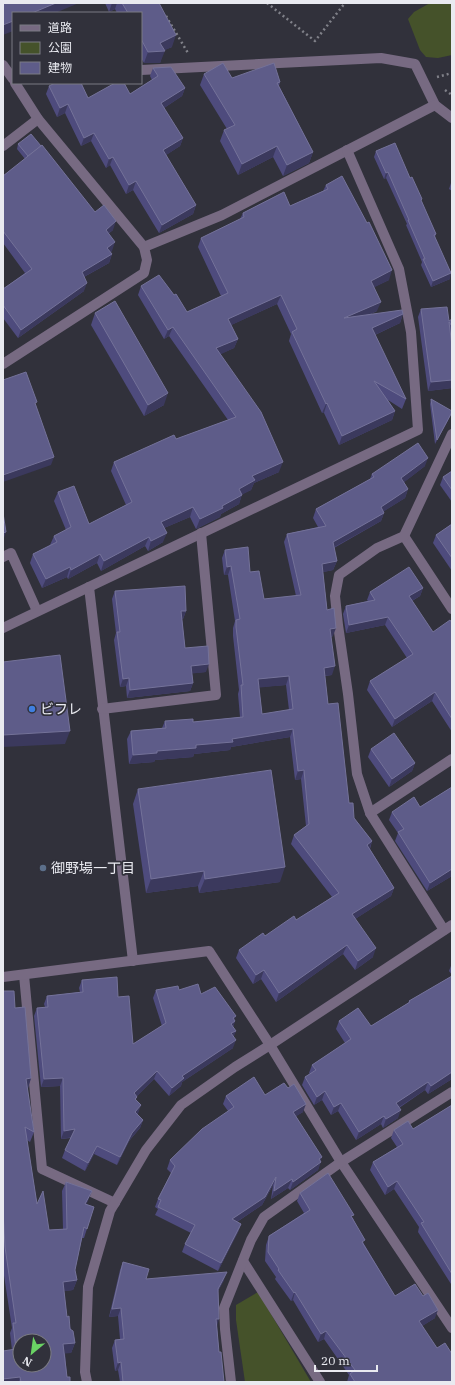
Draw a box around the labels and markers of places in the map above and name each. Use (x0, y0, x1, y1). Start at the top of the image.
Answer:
place label: ビフレ (40, 700, 82, 718)
marker: ビフレ (27, 704, 37, 714)
place label: 御野場一丁目 (51, 859, 135, 877)
marker: 御野場一丁目 (38, 863, 48, 873)

